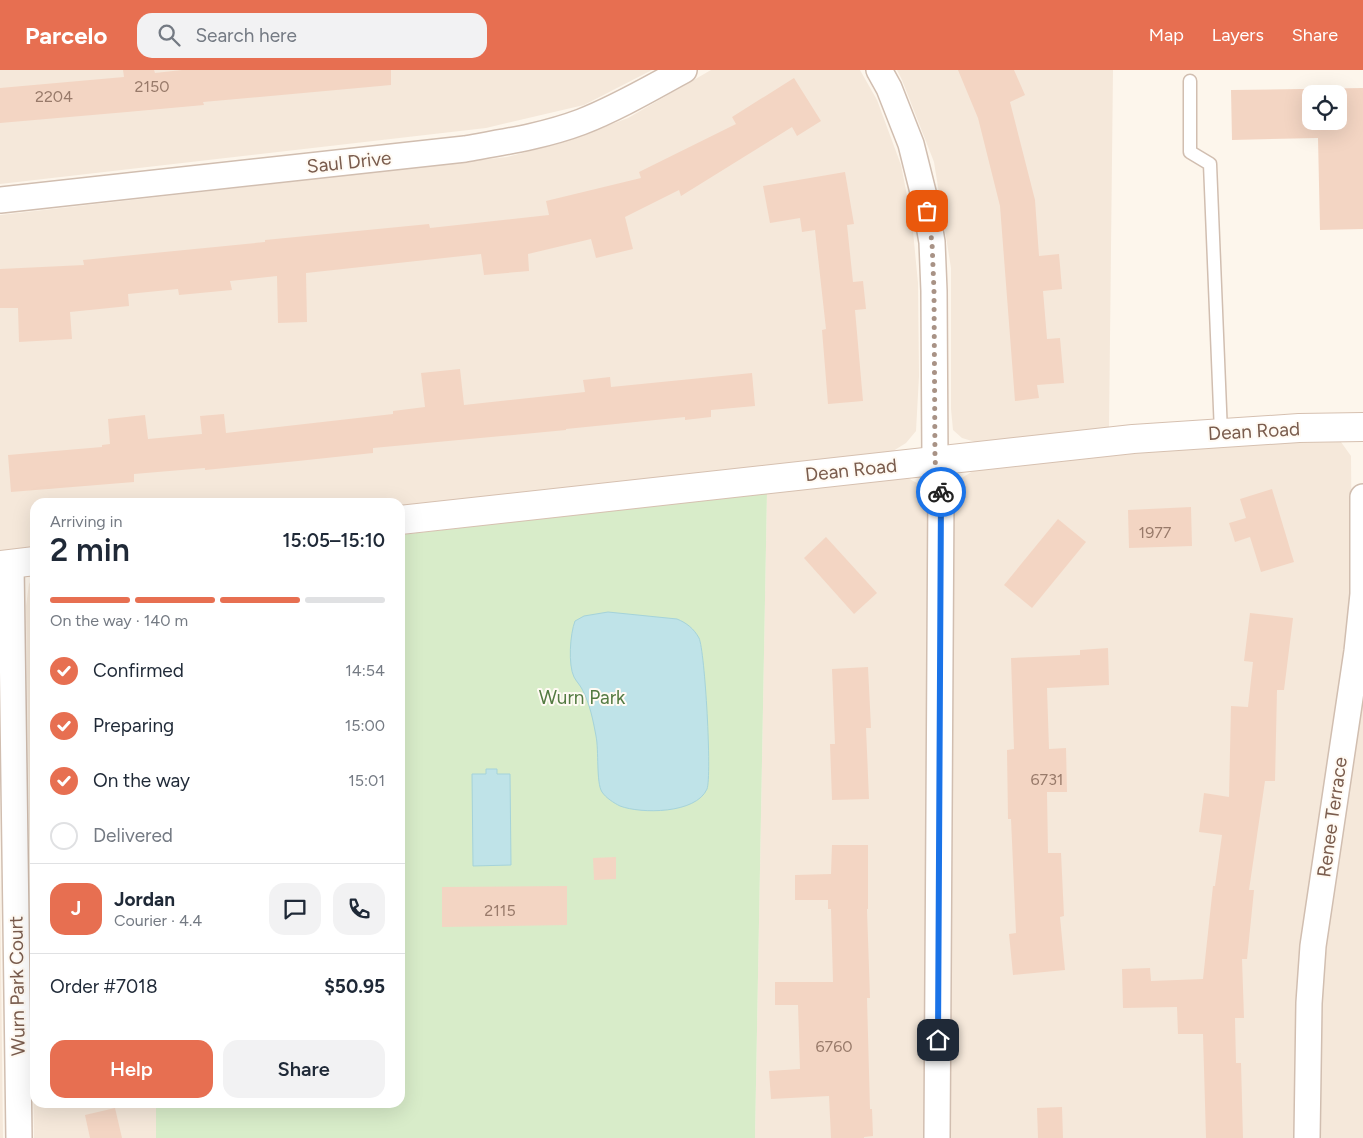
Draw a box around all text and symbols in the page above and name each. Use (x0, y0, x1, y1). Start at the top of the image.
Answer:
search box (137, 13, 487, 58)
text: Parcelo (25, 21, 107, 50)
icon: search (155, 21, 183, 49)
text: Search here (195, 24, 297, 47)
text: Map (1149, 24, 1184, 46)
text: Layers (1212, 24, 1264, 46)
text: Share (1292, 24, 1338, 46)
house number: 2150 (134, 77, 170, 96)
map controls (1302, 85, 1347, 130)
button: locate (1302, 85, 1347, 130)
house number: 2204 (35, 87, 73, 106)
street label: Saul Drive (306, 146, 392, 178)
pin (906, 190, 948, 232)
icon: bag (913, 197, 941, 225)
street label: Dean Road (1207, 417, 1301, 445)
street label: Dean Road (804, 454, 898, 486)
courier (916, 467, 966, 517)
icon: bike (927, 478, 955, 506)
text: Arriving in (50, 512, 122, 531)
house number: 1977 (1139, 523, 1172, 542)
text: 15:05–15:10 (282, 529, 385, 552)
text: 2 min (50, 531, 130, 569)
text: On the way · 140 m (50, 611, 188, 630)
icon: check (50, 657, 78, 685)
text: Confirmed (93, 659, 184, 682)
text: 14:54 (345, 661, 385, 680)
park label: Wurn Park (539, 686, 626, 709)
icon: check (50, 712, 78, 740)
text: Preparing (93, 714, 174, 737)
text: 15:00 (345, 716, 385, 735)
street label: Renee Terrace (1312, 755, 1352, 879)
icon: check (50, 767, 78, 795)
text: On the way (93, 769, 190, 792)
house number: 6731 (1031, 770, 1063, 789)
text: 15:01 (348, 771, 385, 790)
text: Delivered (93, 824, 173, 847)
button: chat (269, 883, 321, 935)
button: phone (333, 883, 385, 935)
text: Jordan (114, 888, 175, 911)
text: J (71, 897, 81, 920)
house number: 2115 (484, 901, 516, 920)
text: Courier · 4.4 (114, 911, 202, 930)
street label: Wurn Park Court (4, 916, 30, 1056)
text: Order #7018 (50, 975, 158, 998)
text: $50.95 (324, 975, 385, 998)
pin (917, 1019, 959, 1061)
icon: home (924, 1026, 952, 1054)
house number: 6760 (816, 1037, 852, 1056)
button: Help (50, 1040, 213, 1098)
button: Share (223, 1040, 385, 1098)

